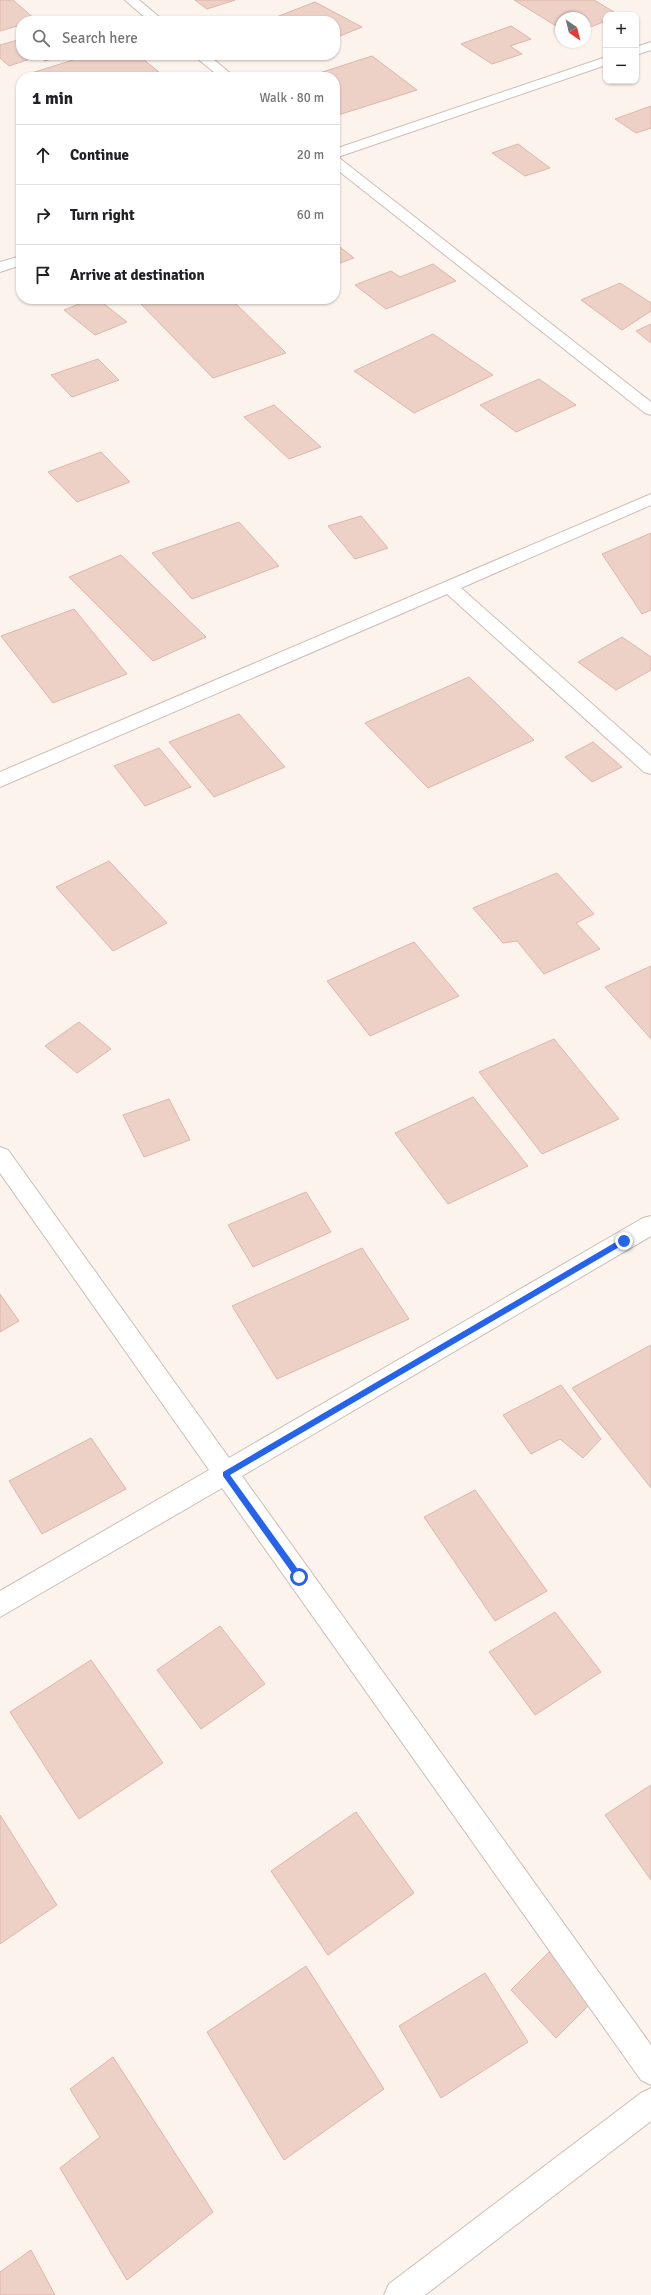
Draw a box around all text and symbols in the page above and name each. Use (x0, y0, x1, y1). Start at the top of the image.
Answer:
north arrow (555, 12, 591, 48)
map controls (603, 12, 639, 84)
button: + (603, 12, 639, 48)
search box (16, 16, 340, 60)
icon: search (30, 27, 52, 49)
text: Search here (62, 29, 138, 47)
button: − (603, 48, 639, 84)
text: 1 min (32, 88, 73, 109)
text: Walk · 80 m (260, 90, 324, 106)
icon: ahead (32, 144, 54, 166)
text: Continue (70, 146, 129, 164)
text: 20 m (297, 147, 324, 163)
icon: right (32, 204, 54, 226)
text: Turn right (70, 206, 135, 224)
text: 60 m (297, 207, 324, 223)
icon: arrive (32, 264, 54, 286)
text: Arrive at destination (70, 266, 205, 284)
route end (615, 1232, 633, 1250)
route start (290, 1568, 308, 1586)

